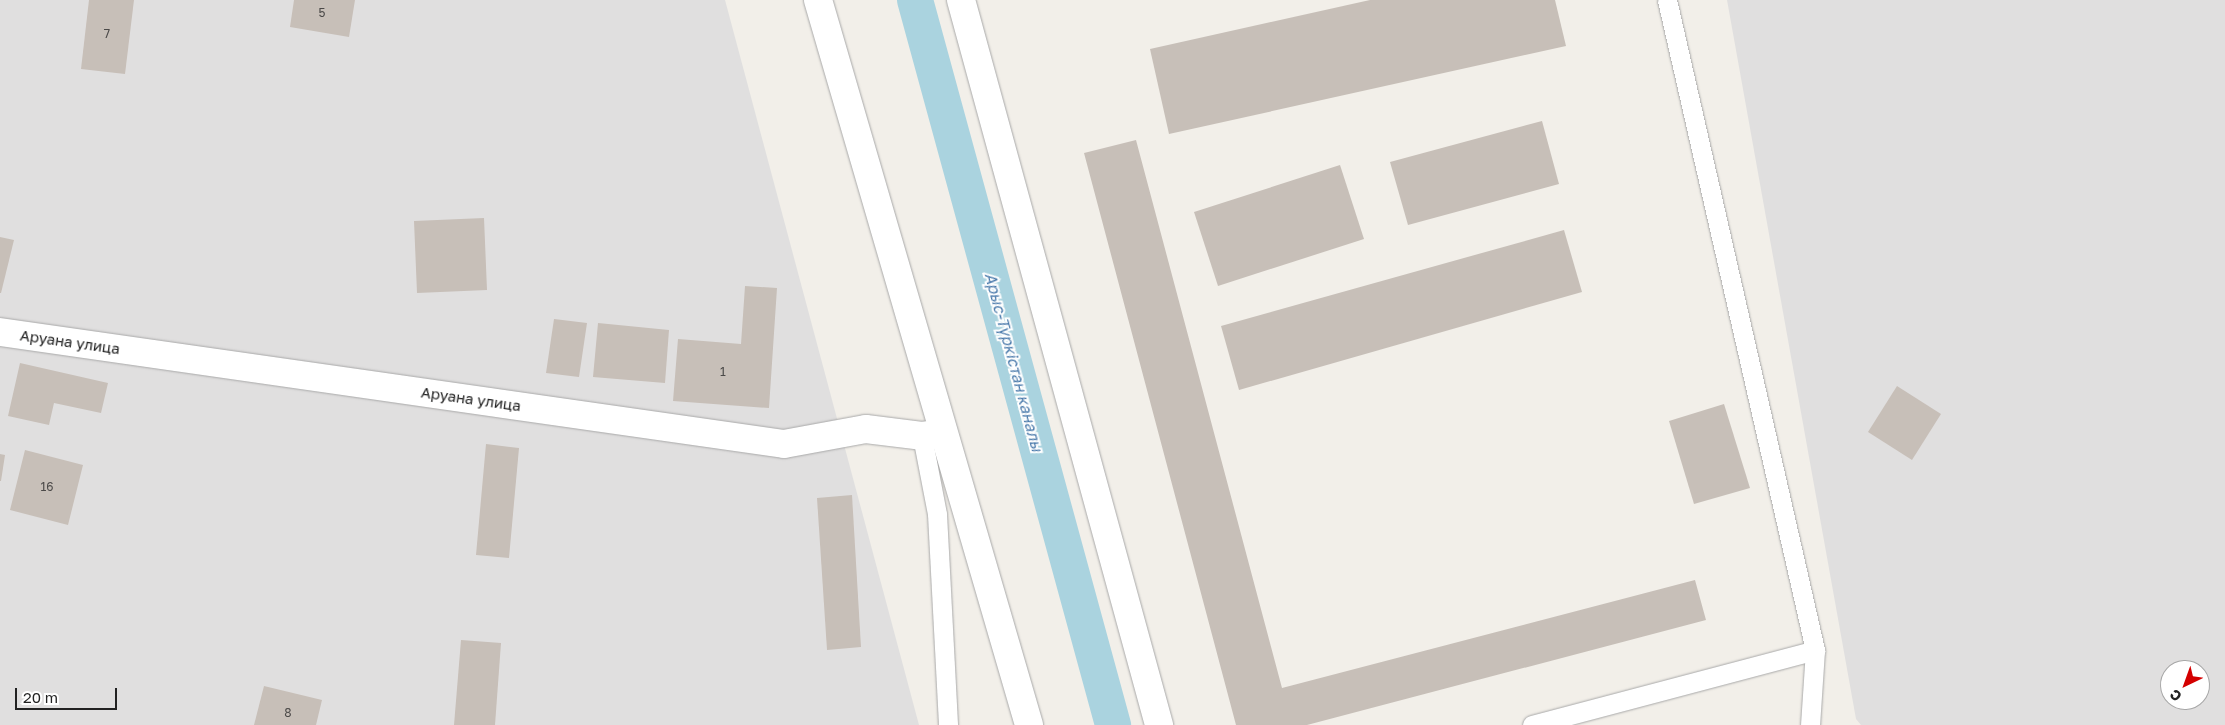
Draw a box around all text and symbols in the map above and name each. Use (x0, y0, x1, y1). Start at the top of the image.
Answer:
house number: 5 (319, 6, 325, 20)
house number: 7 (104, 27, 110, 41)
water label: Арыс-Түркістан каналы (981, 270, 1047, 454)
street label: Аруана улица (19, 326, 121, 358)
house number: 1 (720, 365, 726, 379)
street label: Аруана улица (420, 383, 522, 415)
house number: 16 (40, 480, 54, 494)
north arrow (2160, 660, 2210, 710)
scale bar (18, 678, 120, 710)
text: С (2166, 686, 2185, 705)
text: 20 m (23, 688, 58, 706)
house number: 8 (284, 706, 292, 720)

